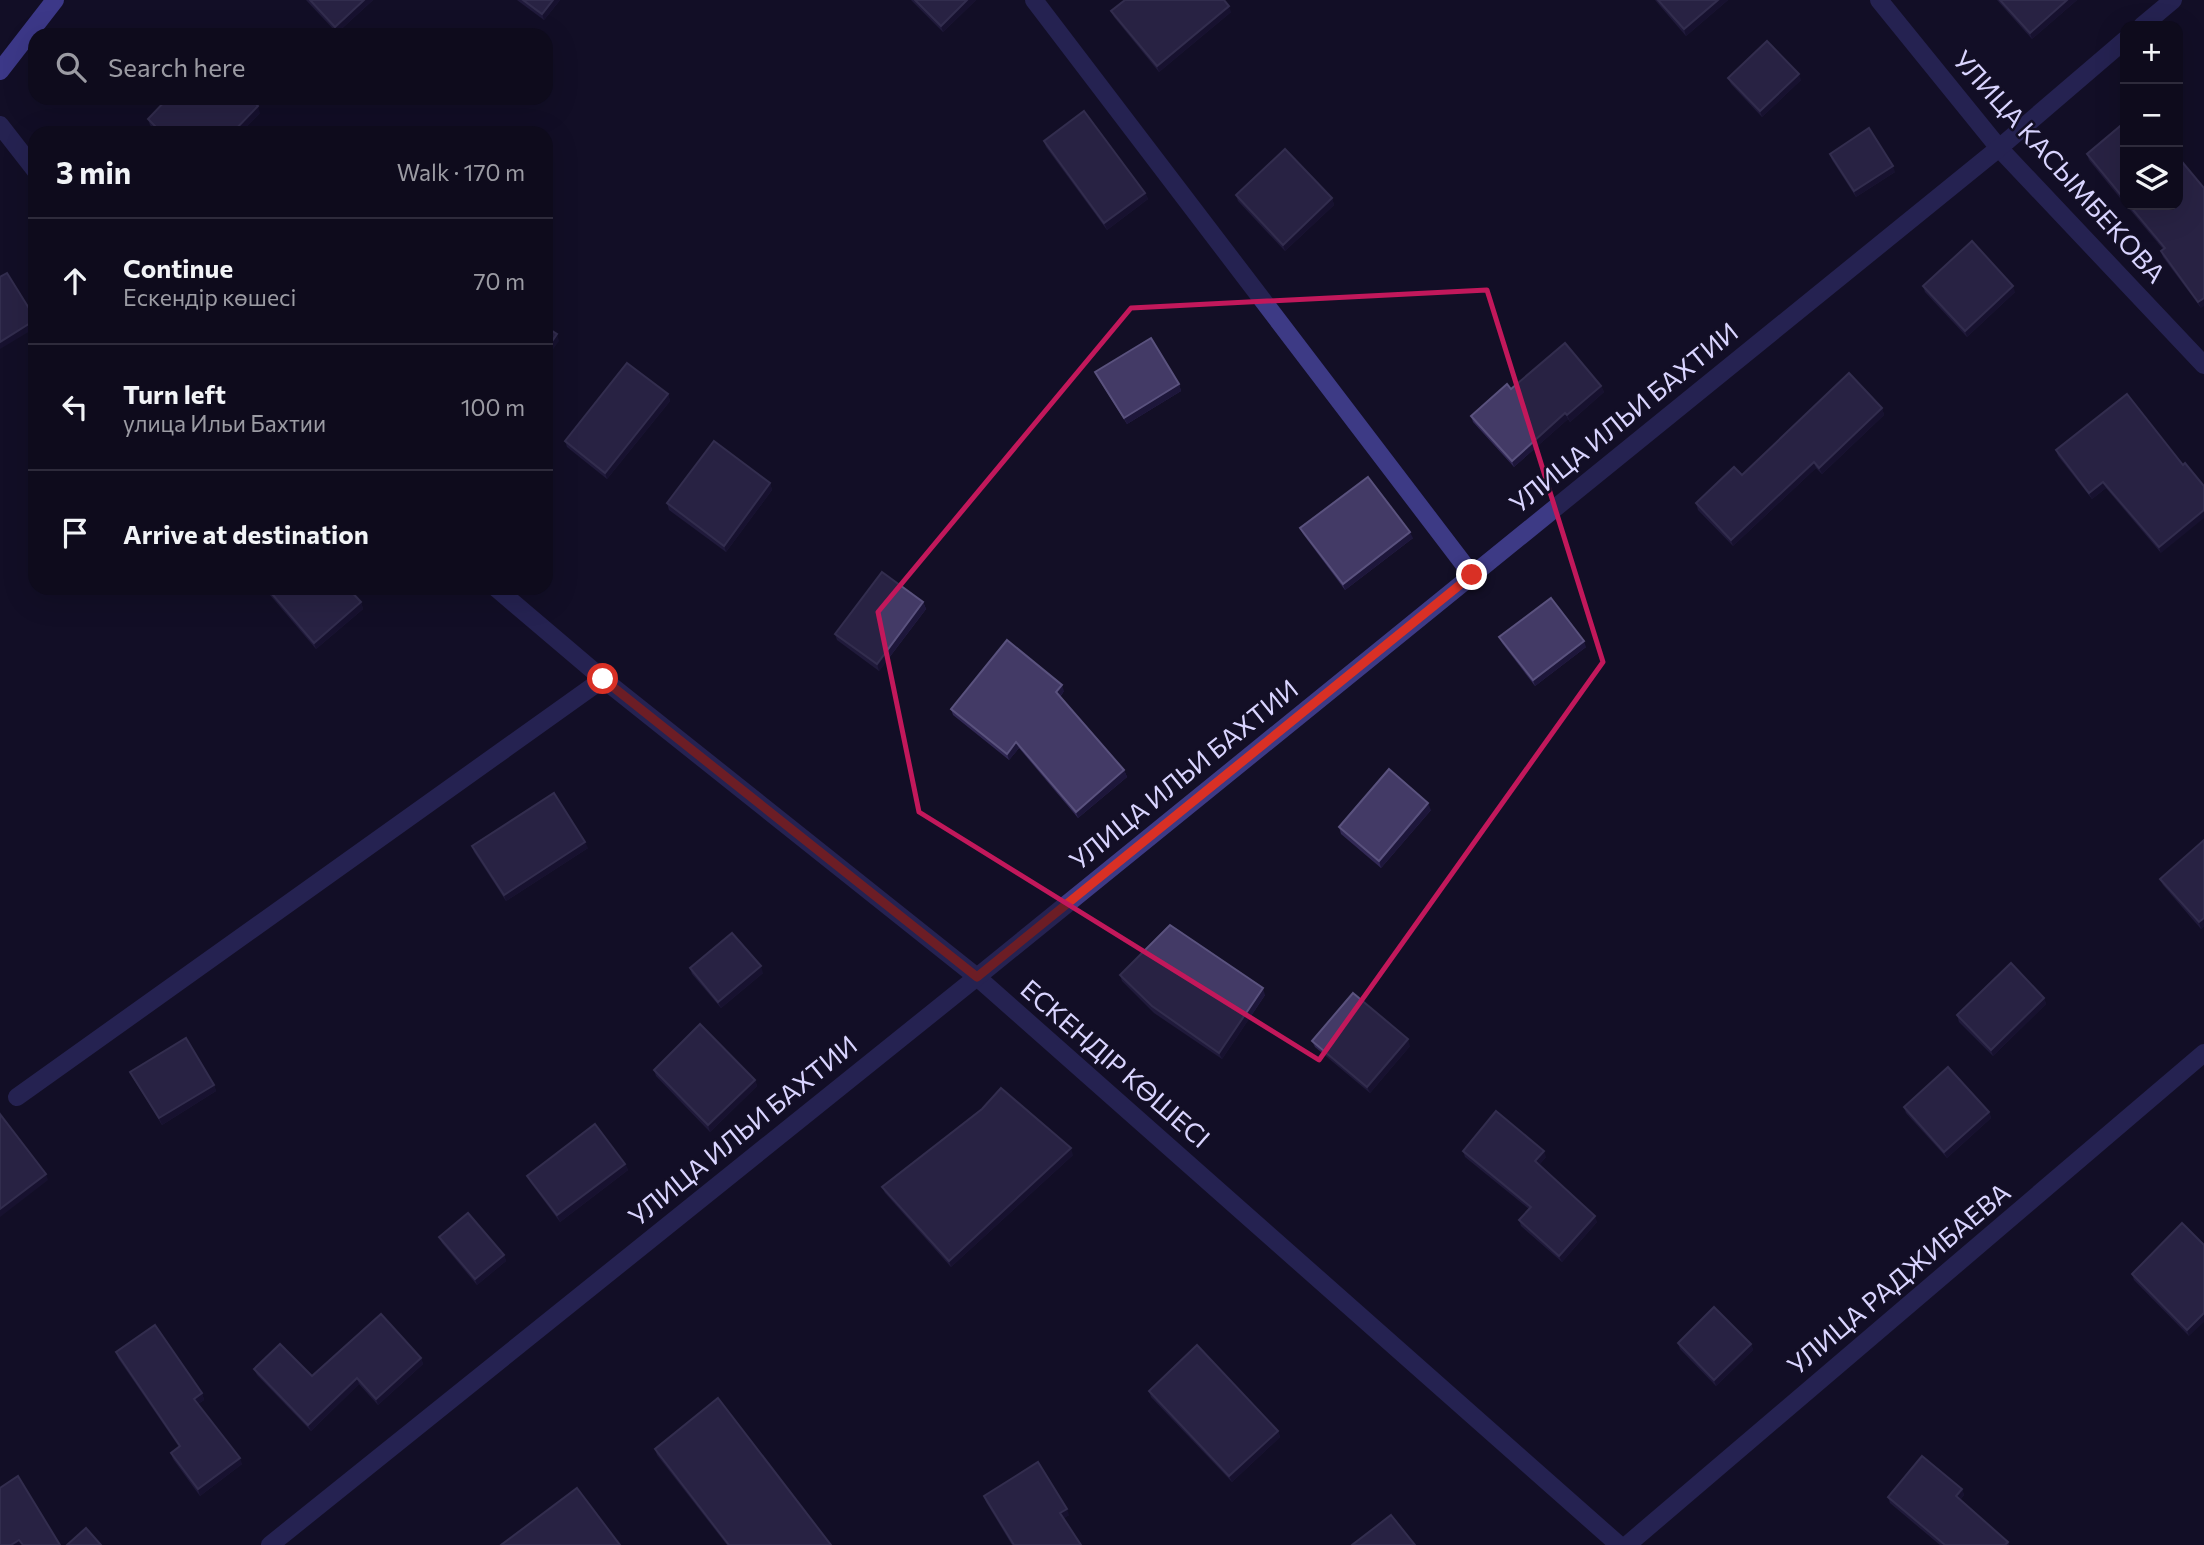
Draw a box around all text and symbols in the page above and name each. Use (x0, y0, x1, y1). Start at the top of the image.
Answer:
map controls (2120, 21, 2183, 210)
button: + (2120, 21, 2183, 84)
search box (28, 28, 553, 105)
street label: УЛИЦА КАСЫМБЕКОВА (1948, 43, 2173, 289)
icon: search (52, 48, 90, 86)
text: Search here (108, 51, 246, 82)
button: − (2120, 84, 2183, 147)
button: layers (2120, 147, 2183, 210)
text: 3 min (56, 153, 131, 190)
text: Walk · 170 m (397, 158, 525, 186)
text: Continue (123, 252, 233, 283)
icon: ahead (56, 262, 94, 300)
text: 70 m (473, 267, 525, 295)
text: Ескендір көшесі (123, 283, 296, 311)
street label: УЛИЦА ИЛЬИ БАХТИИ (1503, 315, 1743, 519)
text: Turn left (123, 378, 226, 409)
icon: left (56, 388, 94, 426)
text: 100 m (461, 393, 525, 421)
text: улица Ильи Бахтии (123, 409, 326, 437)
icon: arrive (56, 514, 94, 552)
text: Arrive at destination (123, 518, 369, 549)
route end (1456, 559, 1487, 590)
route start (587, 663, 618, 694)
street label: УЛИЦА ИЛЬИ БАХТИИ (1063, 672, 1303, 876)
street label: ЕСКЕНДІР КӨШЕСІ (1015, 972, 1217, 1153)
street label: УЛИЦА ИЛЬИ БАХТИИ (622, 1028, 862, 1232)
street label: УЛИЦА РАДЖИБАЕВА (1780, 1176, 2016, 1380)

